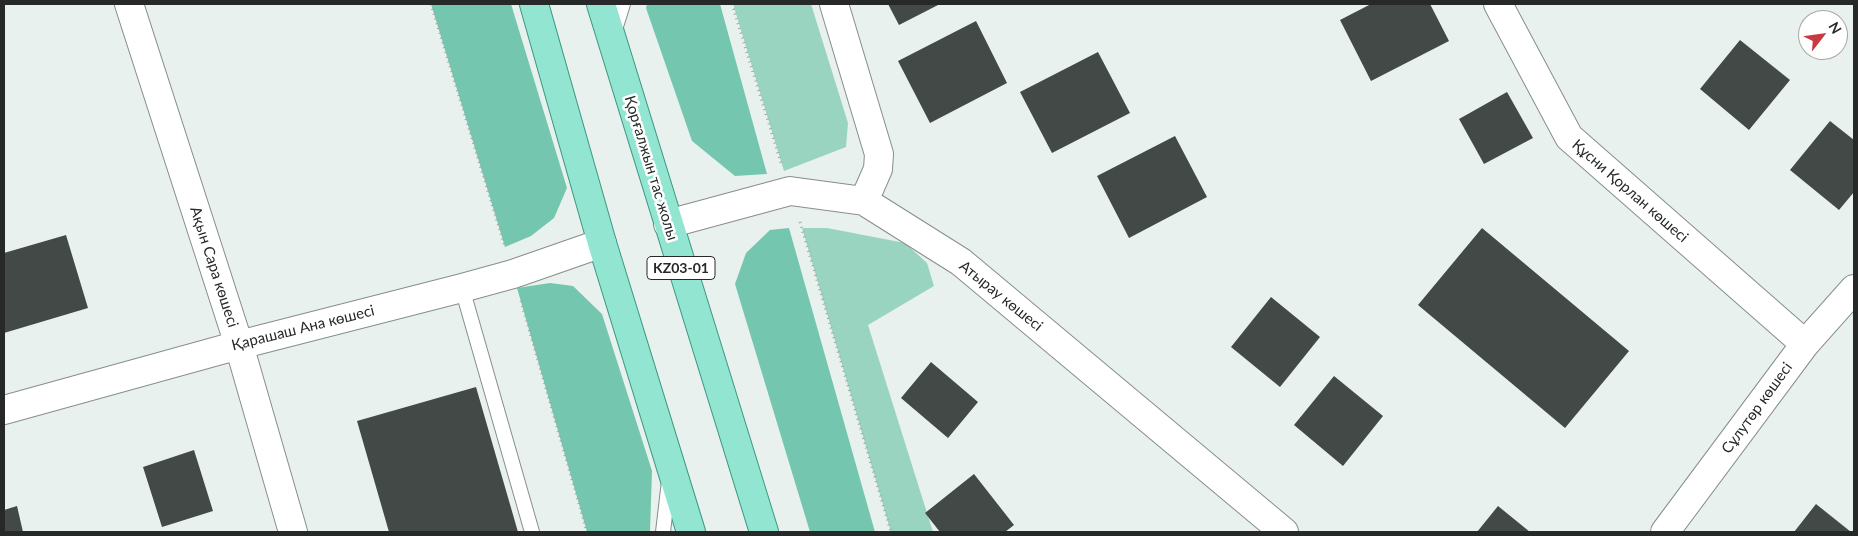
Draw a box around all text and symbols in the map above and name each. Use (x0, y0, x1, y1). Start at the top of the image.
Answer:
north arrow (1798, 10, 1848, 60)
text: N (1825, 19, 1846, 37)
street label: Қорғалжын тас жолы (620, 93, 682, 243)
street label: Құсни Қорлан көшесі (1568, 136, 1692, 246)
street label: Ақын Сара көшесі (186, 204, 242, 330)
road number: KZ03-01 (647, 256, 715, 280)
street label: Атырау көшесі (956, 257, 1046, 335)
street label: Қарашаш Ана көшесі (230, 302, 376, 354)
street label: Сұлутөр көшесі (1718, 359, 1796, 457)

